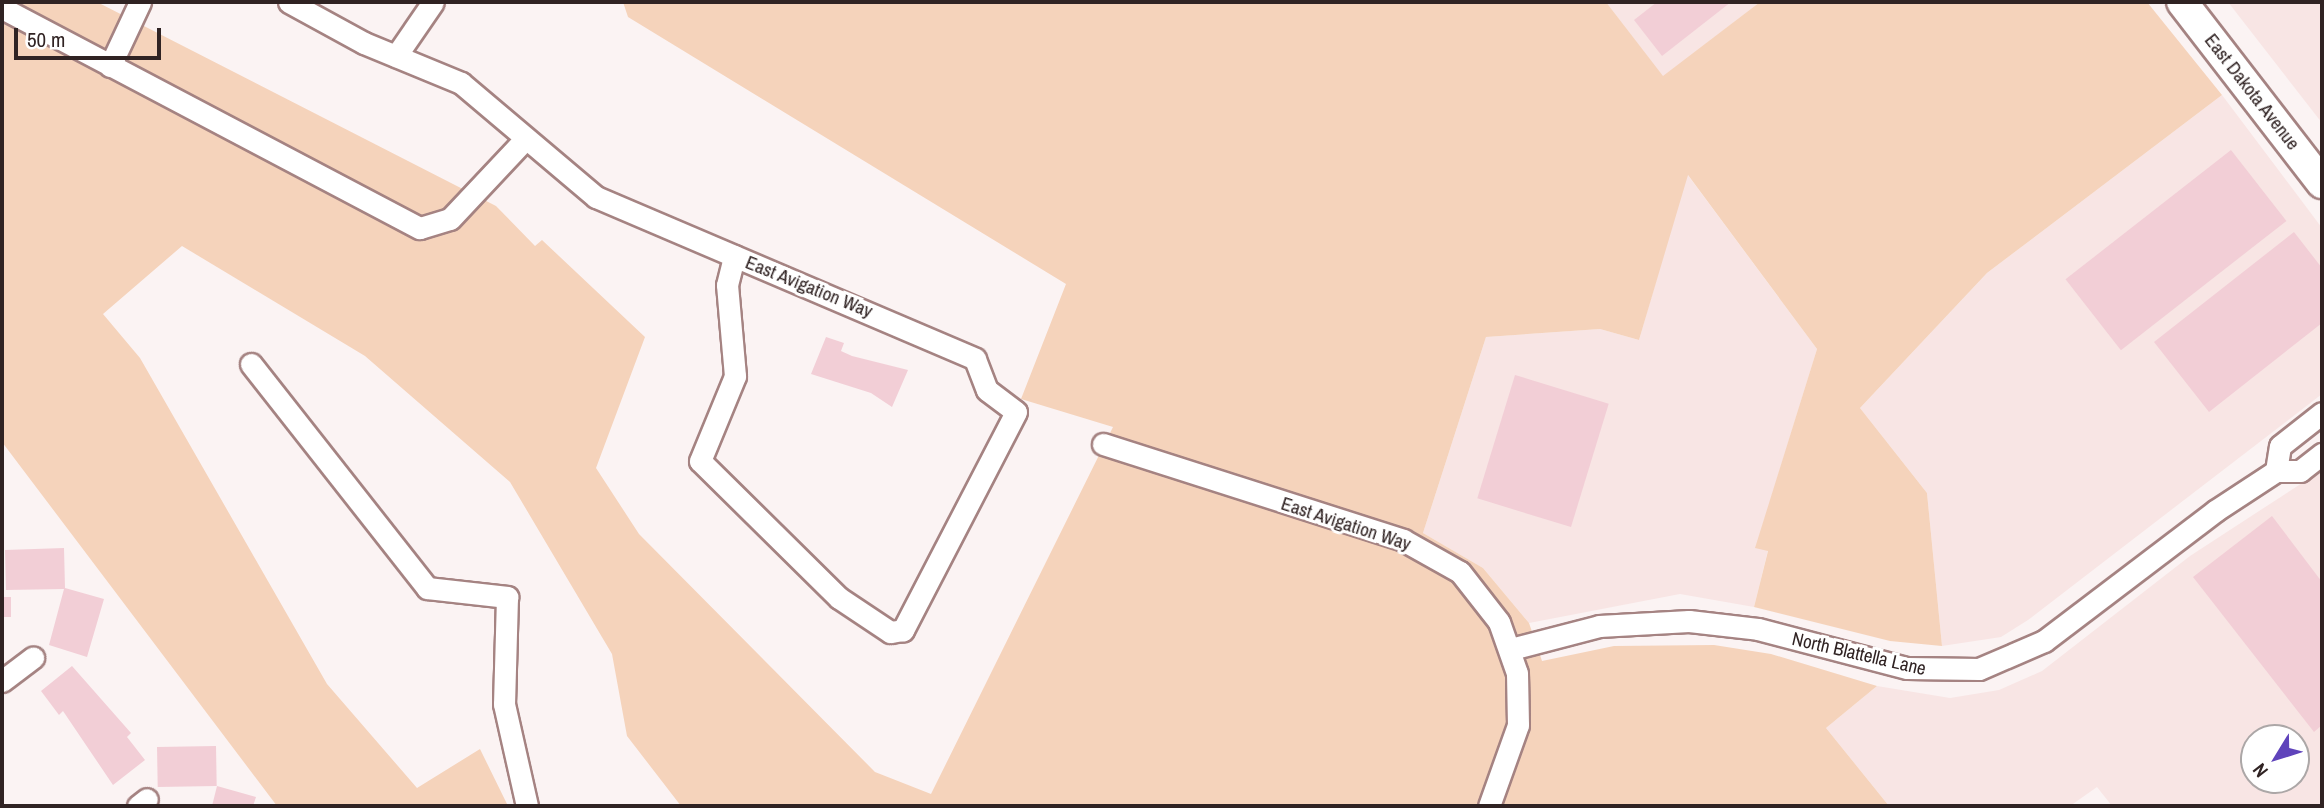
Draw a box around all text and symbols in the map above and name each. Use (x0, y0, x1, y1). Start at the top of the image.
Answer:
scale bar (18, 14, 164, 58)
text: 50 m (27, 25, 65, 54)
street label: East Dakota Avenue (2199, 29, 2305, 155)
street label: East Avigation Way (742, 251, 876, 323)
street label: East Avigation Way (1278, 492, 1414, 556)
street label: North Blattella Lane (1790, 628, 1928, 680)
north arrow (2240, 724, 2310, 794)
text: N (2246, 758, 2274, 783)

